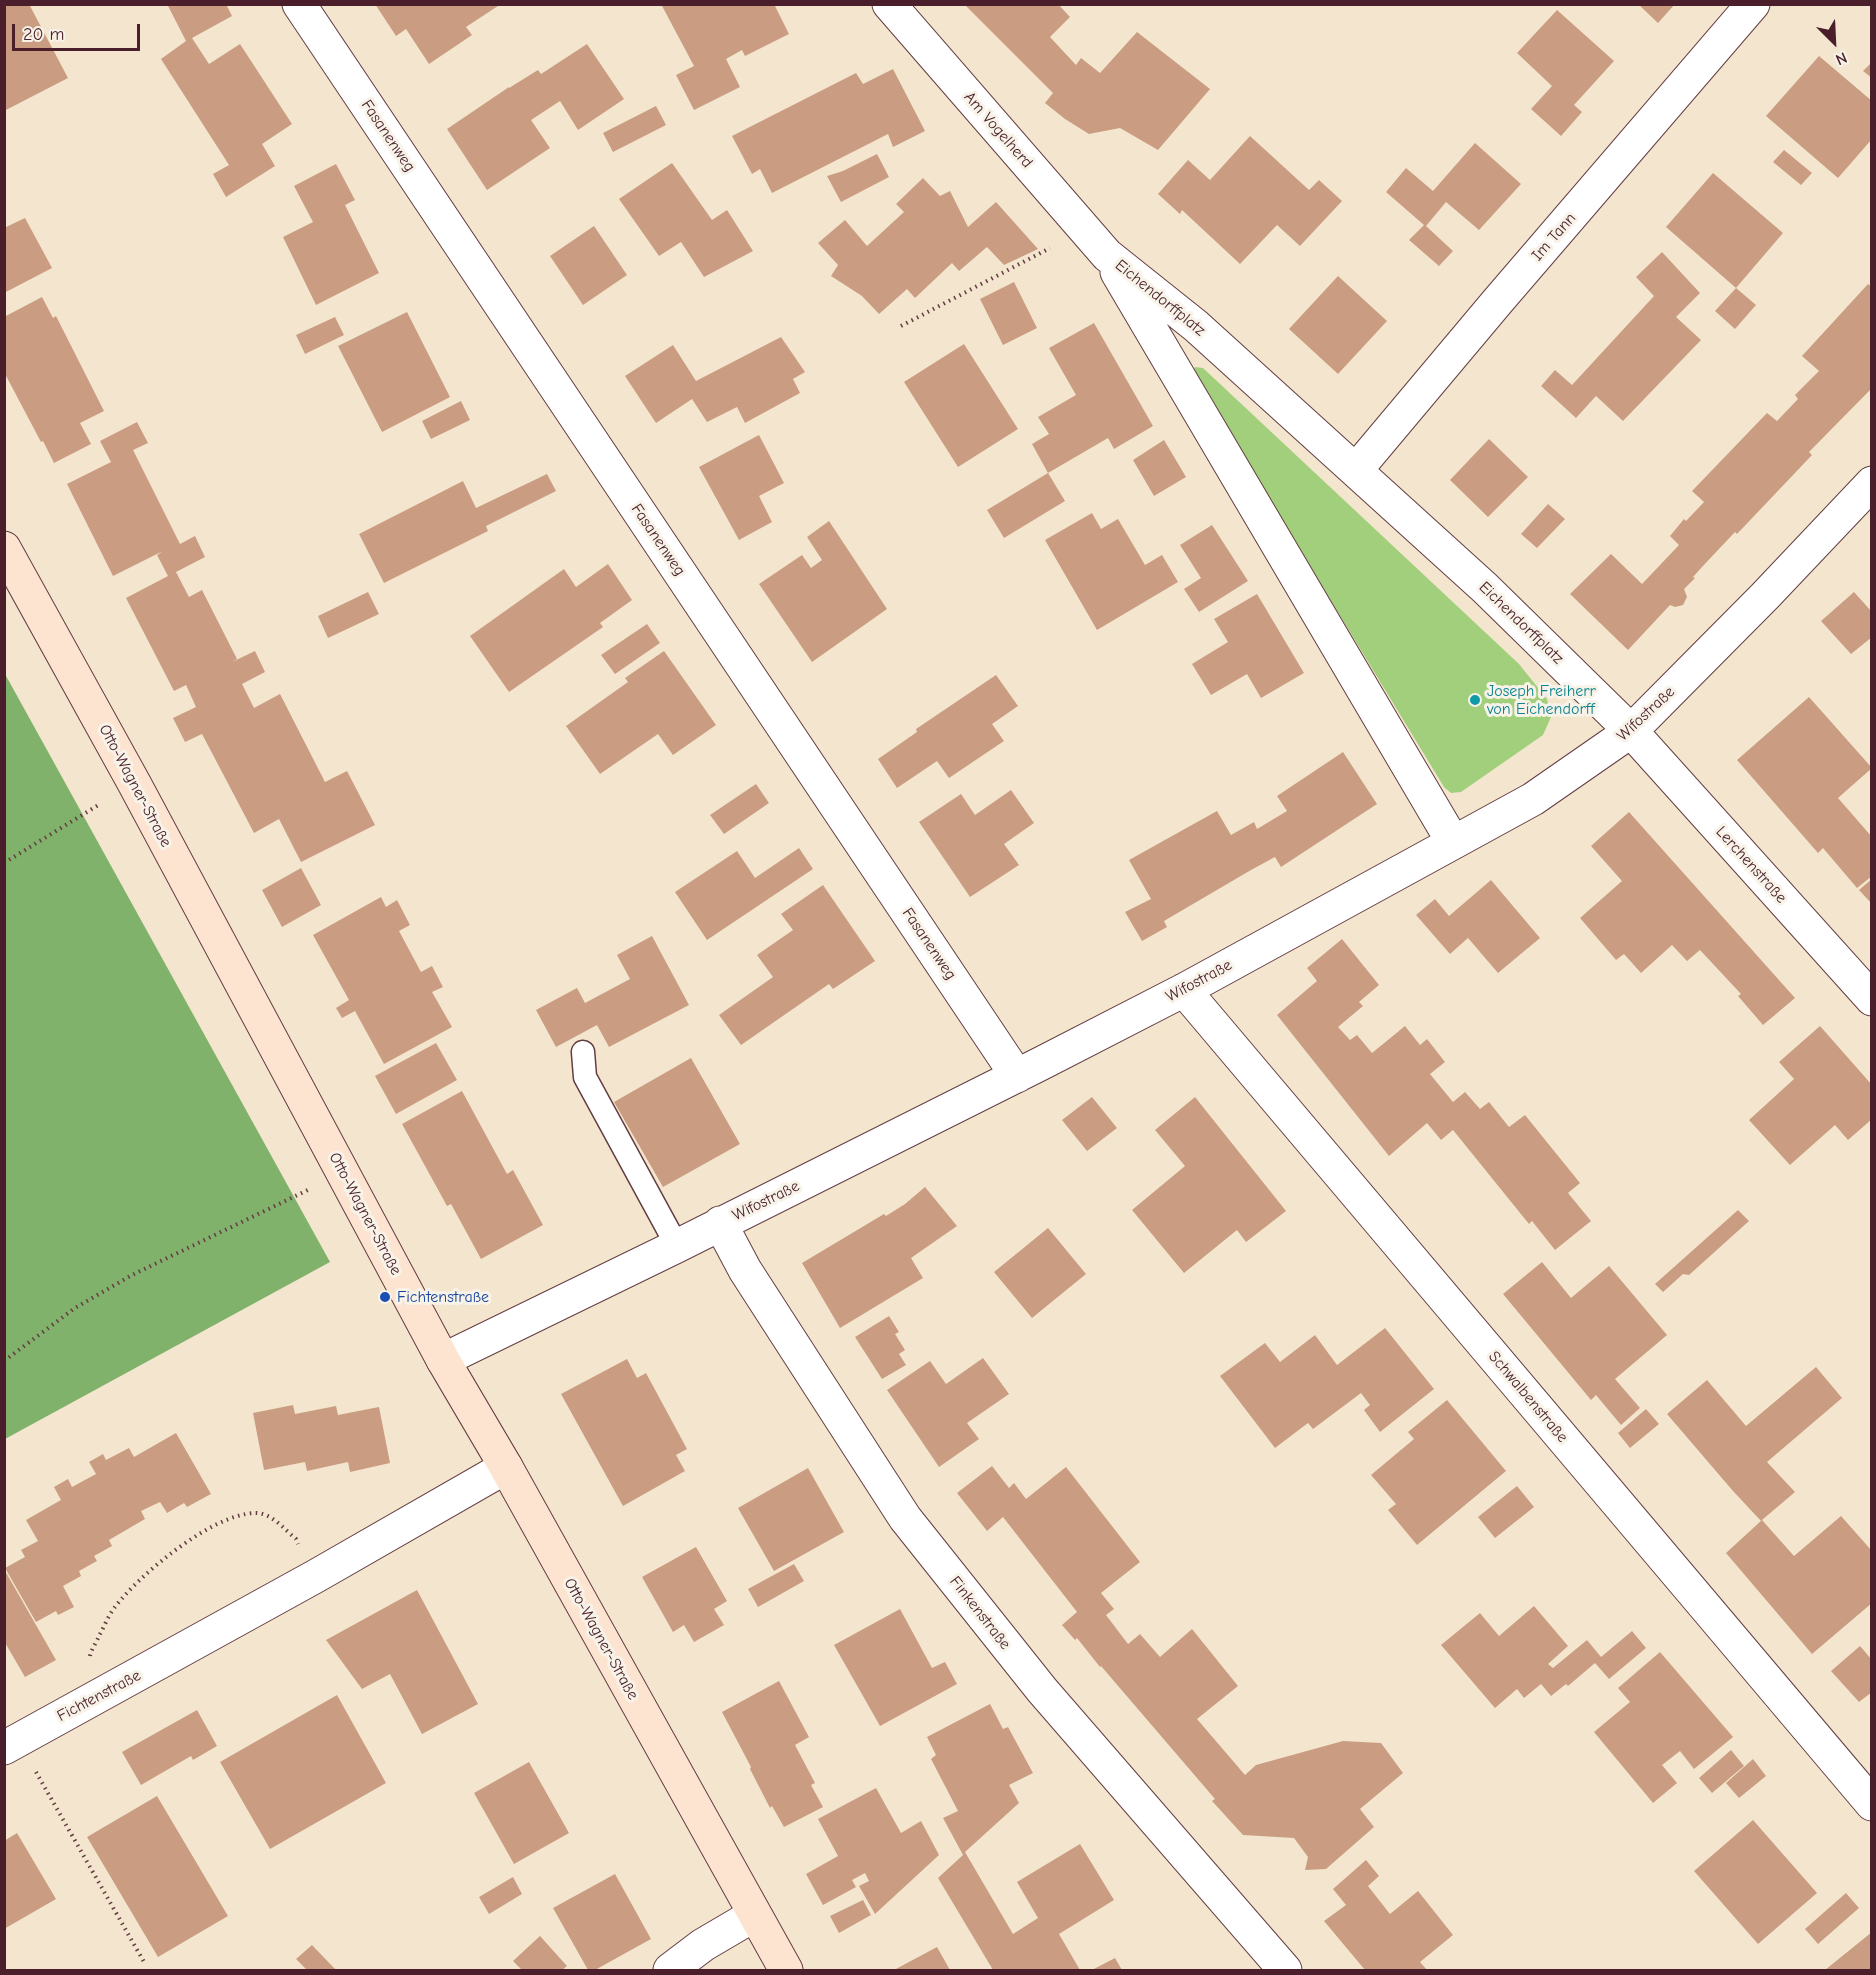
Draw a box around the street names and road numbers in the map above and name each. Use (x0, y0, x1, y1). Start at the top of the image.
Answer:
street label: Am Vogelherd (960, 88, 1036, 172)
street label: Fasanenweg (357, 96, 419, 176)
street label: Im Tann (1528, 209, 1580, 265)
street label: Eichendorffplatz (1111, 256, 1209, 340)
street label: Fasanenweg (627, 500, 689, 580)
street label: Eichendorffplatz (1475, 578, 1567, 668)
street label: Wifostraße (1613, 682, 1679, 746)
street label: Otto-Wagner-Straße (95, 721, 175, 851)
street label: Lerchenstraße (1712, 823, 1790, 907)
street label: Fasanenweg (898, 904, 960, 984)
street label: Wifostraße (1163, 956, 1235, 1006)
street label: Otto-Wagner-Straße (325, 1149, 405, 1279)
street label: Wifostraße (729, 1177, 803, 1225)
street label: Schwalbenstraße (1484, 1347, 1572, 1447)
street label: Finkenstraße (945, 1572, 1015, 1654)
street label: Otto-Wagner-Straße (560, 1575, 642, 1703)
street label: Fichtenstraße (54, 1666, 144, 1726)

